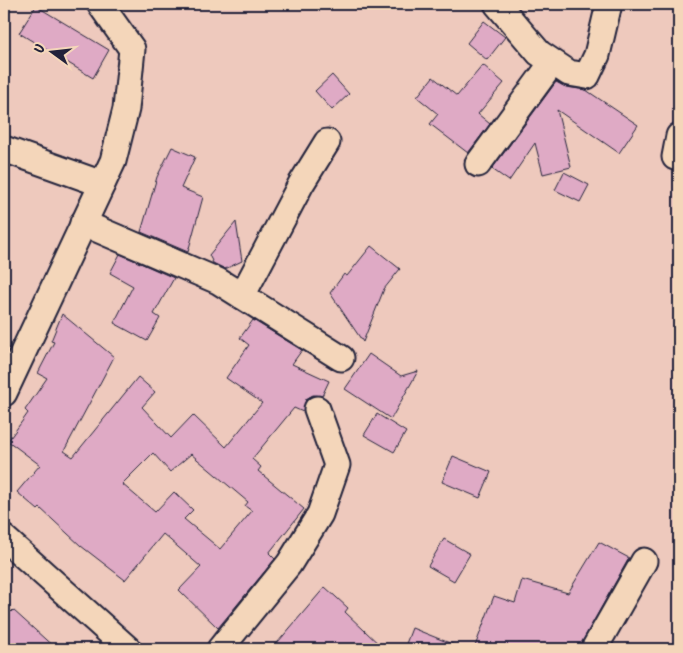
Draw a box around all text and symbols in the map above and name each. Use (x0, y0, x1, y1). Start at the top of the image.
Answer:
north arrow (28, 28, 78, 78)
text: U (29, 41, 52, 56)

